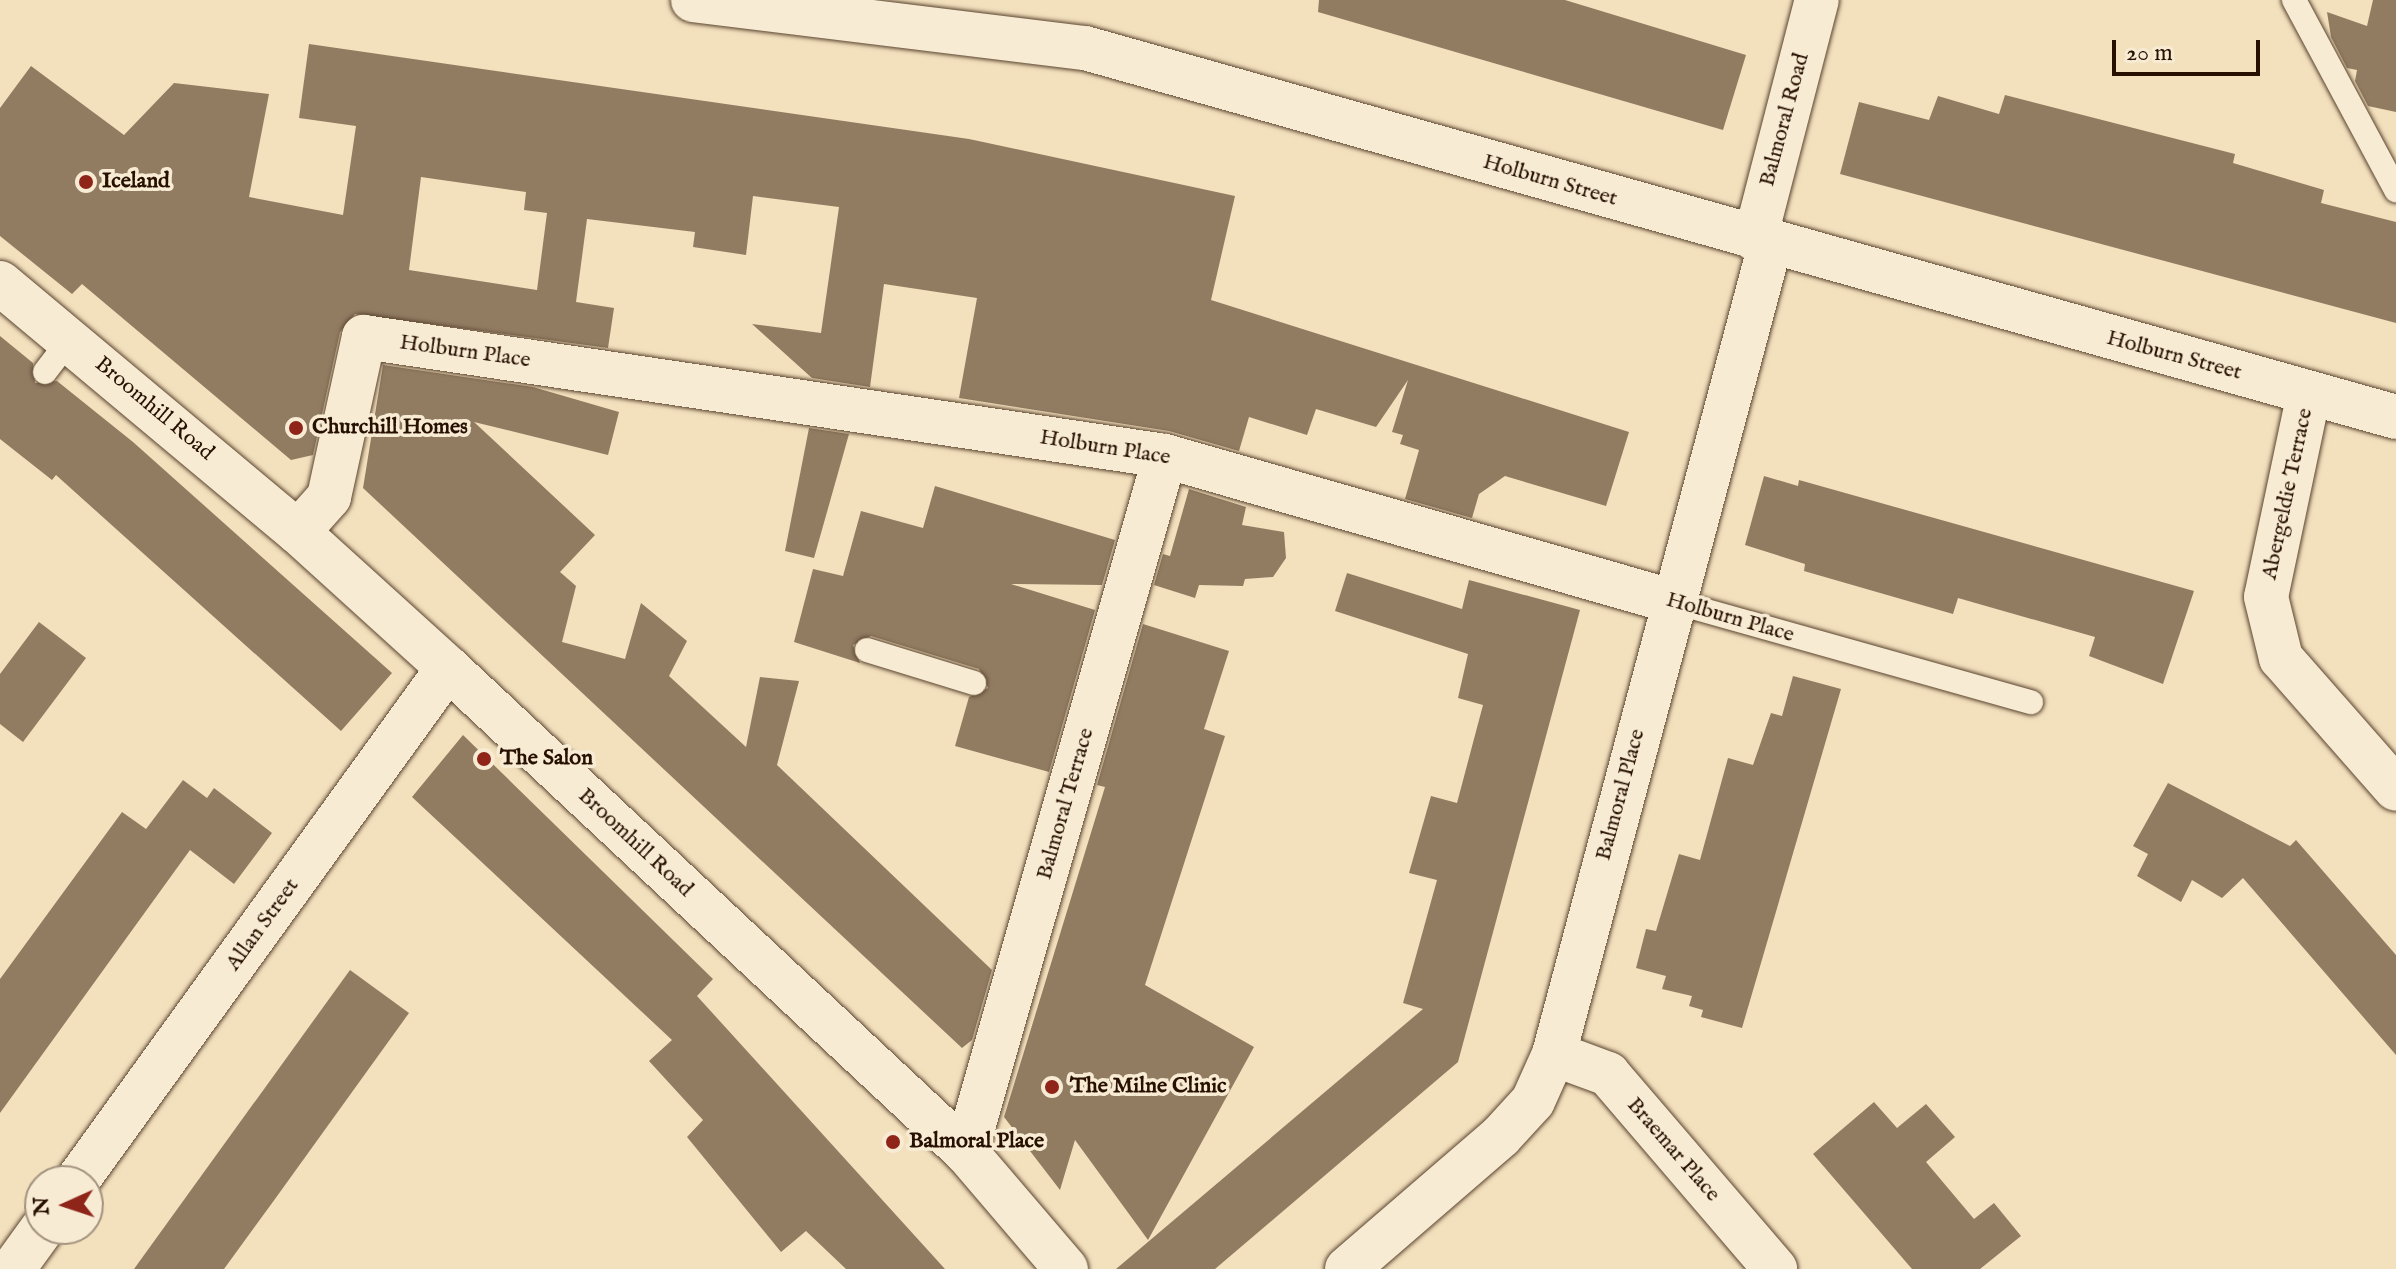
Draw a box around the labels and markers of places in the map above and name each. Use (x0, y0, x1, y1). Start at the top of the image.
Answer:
place label: Iceland (102, 169, 170, 195)
marker: Iceland (77, 173, 95, 191)
place label: Churchill Homes (312, 415, 468, 441)
marker: Churchill Homes (287, 419, 305, 437)
place label: The Salon (500, 746, 593, 772)
marker: The Salon (475, 750, 493, 768)
place label: The Milne Clinic (1070, 1074, 1226, 1100)
marker: The Milne Clinic (1041, 1076, 1063, 1098)
place label: Balmoral Place (909, 1129, 1044, 1155)
marker: Balmoral Place (884, 1133, 902, 1151)

